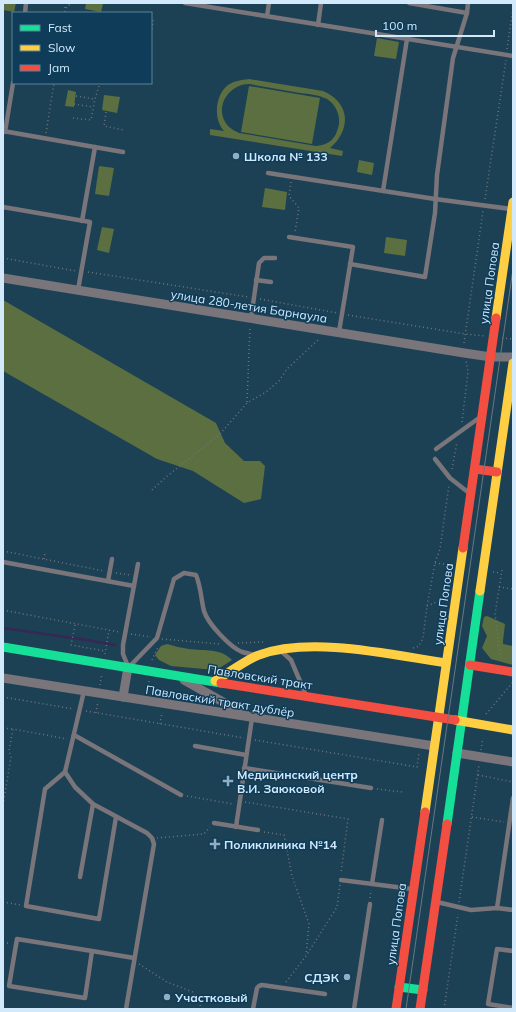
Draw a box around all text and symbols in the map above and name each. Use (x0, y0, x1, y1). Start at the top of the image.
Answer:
legend (12, 12, 152, 84)
scale bar (376, 12, 494, 38)
text: 100 m (382, 18, 417, 33)
text: Fast (48, 20, 72, 35)
text: Slow (48, 40, 76, 55)
text: Jam (48, 60, 70, 75)
place label: Школа № 133 (244, 149, 328, 164)
marker: Школа № 133 (231, 151, 241, 161)
street label: улица Попова (476, 241, 502, 325)
street label: улица 280-летия Барнаула (170, 286, 328, 326)
street label: улица Попова (430, 562, 456, 646)
street label: Павловский тракт (207, 661, 314, 693)
street label: Павловский тракт дублёр (144, 682, 296, 720)
place label: Медицинский центр В.И. Заюковой (237, 767, 358, 796)
marker: Медицинский центр В.И. Заюковой (222, 775, 234, 787)
place label: Поликлиника №14 (224, 837, 337, 852)
marker: Поликлиника №14 (209, 838, 221, 850)
street label: улица Попова (383, 882, 409, 966)
place label: СДЭК (304, 970, 340, 985)
marker: СДЭК (342, 972, 352, 982)
place label: Участковый (174, 990, 248, 1005)
marker: Участковый (162, 992, 172, 1002)

